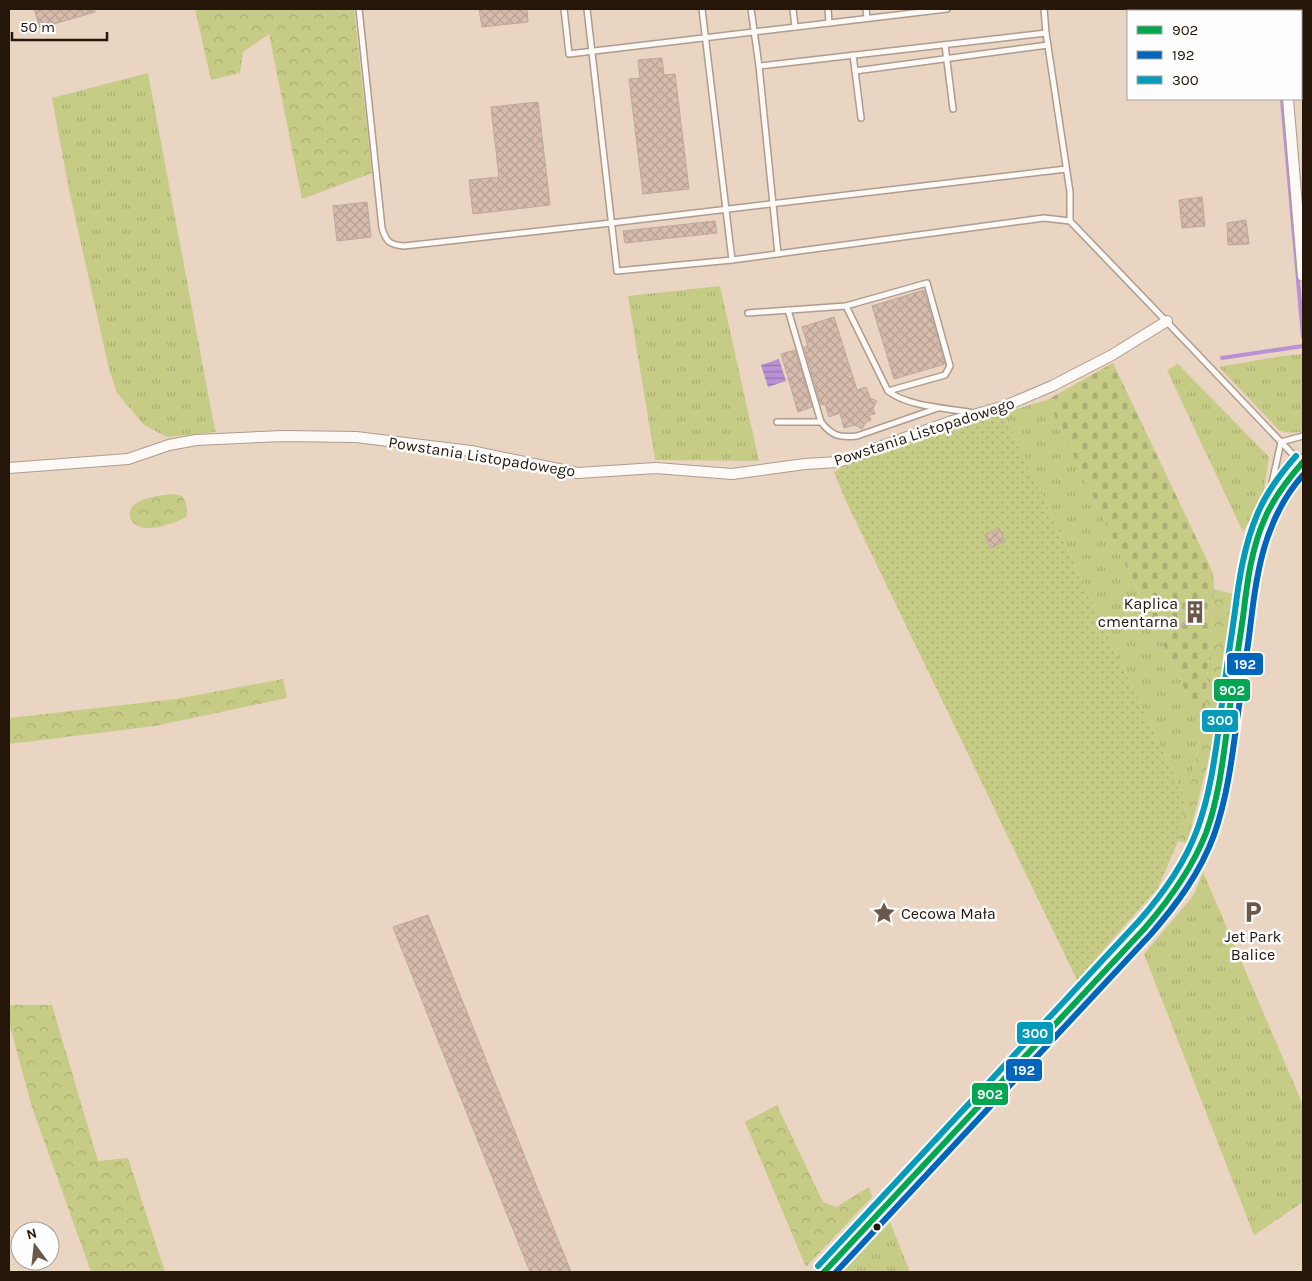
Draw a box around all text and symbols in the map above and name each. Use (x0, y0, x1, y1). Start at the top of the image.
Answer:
scale bar (12, 10, 108, 42)
legend (1127, 10, 1302, 100)
text: 50 m (20, 18, 55, 36)
text: 902 (1172, 21, 1198, 39)
text: 192 (1172, 46, 1194, 64)
text: 300 (1172, 71, 1199, 89)
street label: Powstania Listopadowego (831, 393, 1017, 470)
street label: Powstania Listopadowego (387, 432, 577, 481)
place label: Kaplica cmentarna (1098, 594, 1178, 631)
building icon: Kaplica cmentarna (1182, 599, 1208, 625)
line badge: 192 (1226, 652, 1264, 676)
text: 192 (1234, 656, 1256, 673)
line badge: 902 (1213, 678, 1251, 702)
text: 902 (1219, 682, 1245, 699)
line badge: 300 (1201, 709, 1239, 733)
text: 300 (1207, 712, 1233, 729)
parking icon: Jet Park Balice (1240, 899, 1266, 925)
place icon: Cecowa Mała (871, 900, 897, 926)
place label: Cecowa Mała (901, 904, 996, 923)
place label: Jet Park Balice (1225, 927, 1281, 964)
line badge: 300 (1016, 1021, 1054, 1045)
text: 300 (1022, 1025, 1048, 1042)
line badge: 192 (1005, 1058, 1043, 1082)
text: 192 (1013, 1062, 1035, 1079)
line badge: 902 (971, 1082, 1009, 1106)
text: 902 (977, 1086, 1003, 1103)
north arrow (10, 1221, 60, 1271)
unlabelled marker (872, 1222, 882, 1232)
text: N (25, 1224, 39, 1243)

